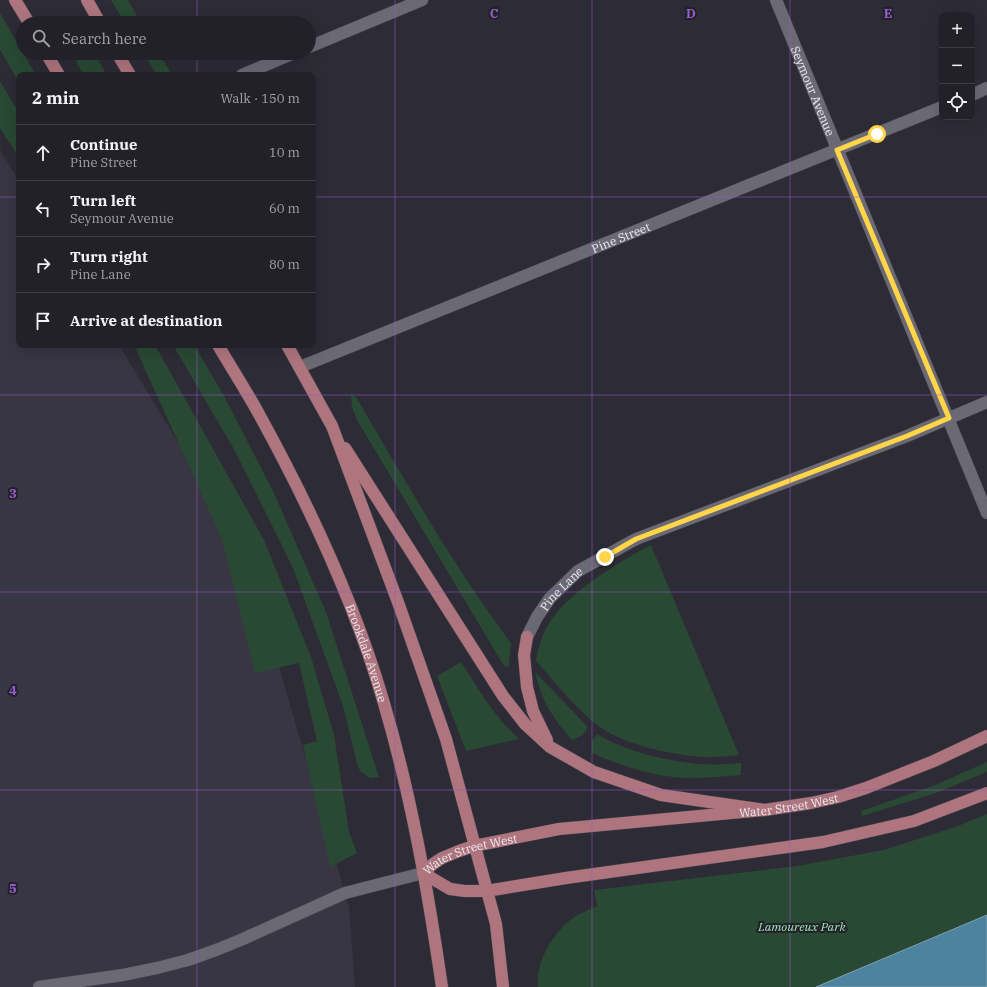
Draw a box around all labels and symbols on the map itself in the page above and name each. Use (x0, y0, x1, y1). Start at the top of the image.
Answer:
text: C (490, 5, 499, 22)
text: D (686, 5, 696, 22)
text: E (884, 5, 892, 22)
street label: Seymour Avenue (788, 43, 838, 138)
route start (868, 125, 886, 143)
street label: Pine Street (589, 219, 652, 256)
text: 3 (9, 485, 17, 502)
route end (596, 548, 614, 566)
street label: Pine Lane (536, 563, 585, 613)
street label: Brookdale Avenue (343, 602, 391, 704)
text: 4 (9, 682, 17, 699)
street label: Water Street West (738, 790, 840, 820)
street label: Water Street West (419, 830, 518, 877)
text: 5 (9, 880, 17, 897)
park label: Lamoureux Park (757, 919, 846, 934)

